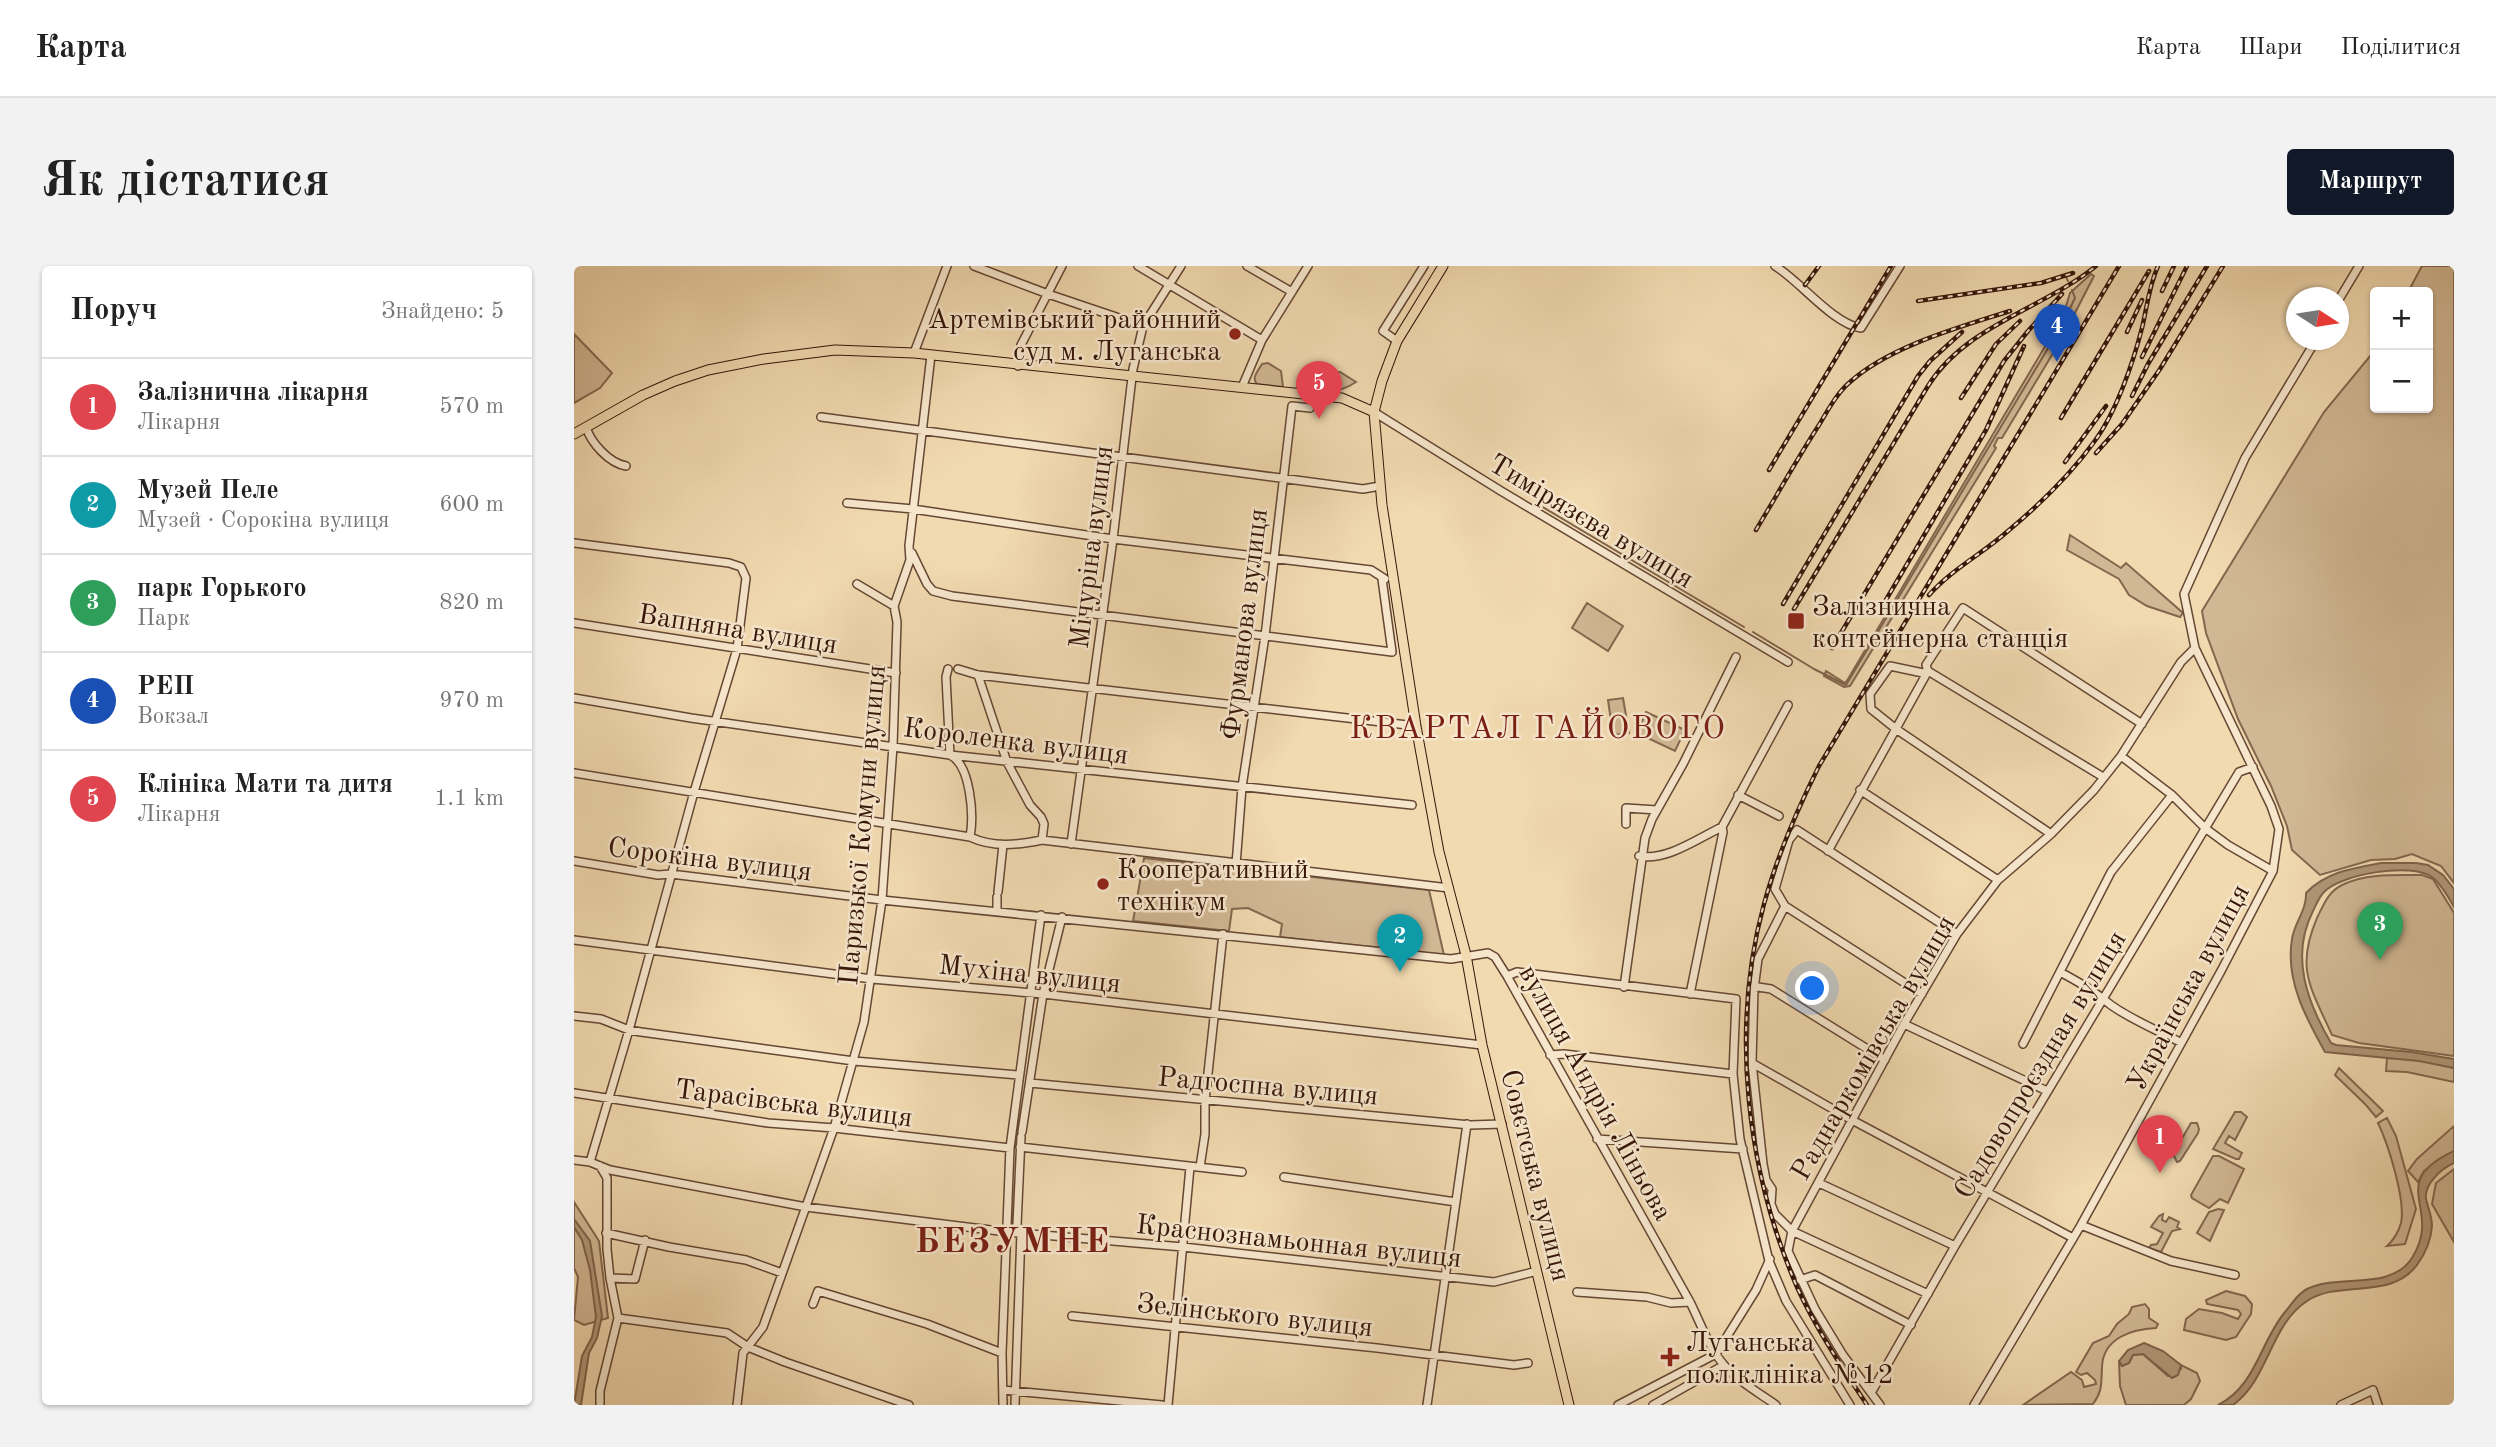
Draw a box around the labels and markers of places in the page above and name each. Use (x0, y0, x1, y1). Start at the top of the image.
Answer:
pin: 4 (2034, 304, 2080, 362)
place label: Артемівський районний суд м. Луганська (928, 307, 1221, 367)
marker: Артемівський районний суд м. Луганська (1227, 326, 1243, 342)
pin: 5 (1296, 361, 1342, 419)
place label: Залізнична контейнерна станція (1812, 594, 2068, 654)
marker: Залізнична контейнерна станція (1786, 611, 1806, 631)
place label: Кооперативний технікум (1117, 857, 1309, 917)
marker: Кооперативний технікум (1095, 876, 1111, 892)
pin: 3 (2357, 902, 2403, 960)
pin: 2 (1377, 914, 1423, 972)
pin: 1 (2137, 1115, 2183, 1173)
place label: Луганська поліклініка №12 (1686, 1330, 1894, 1390)
marker: Луганська поліклініка №12 (1660, 1347, 1680, 1367)

